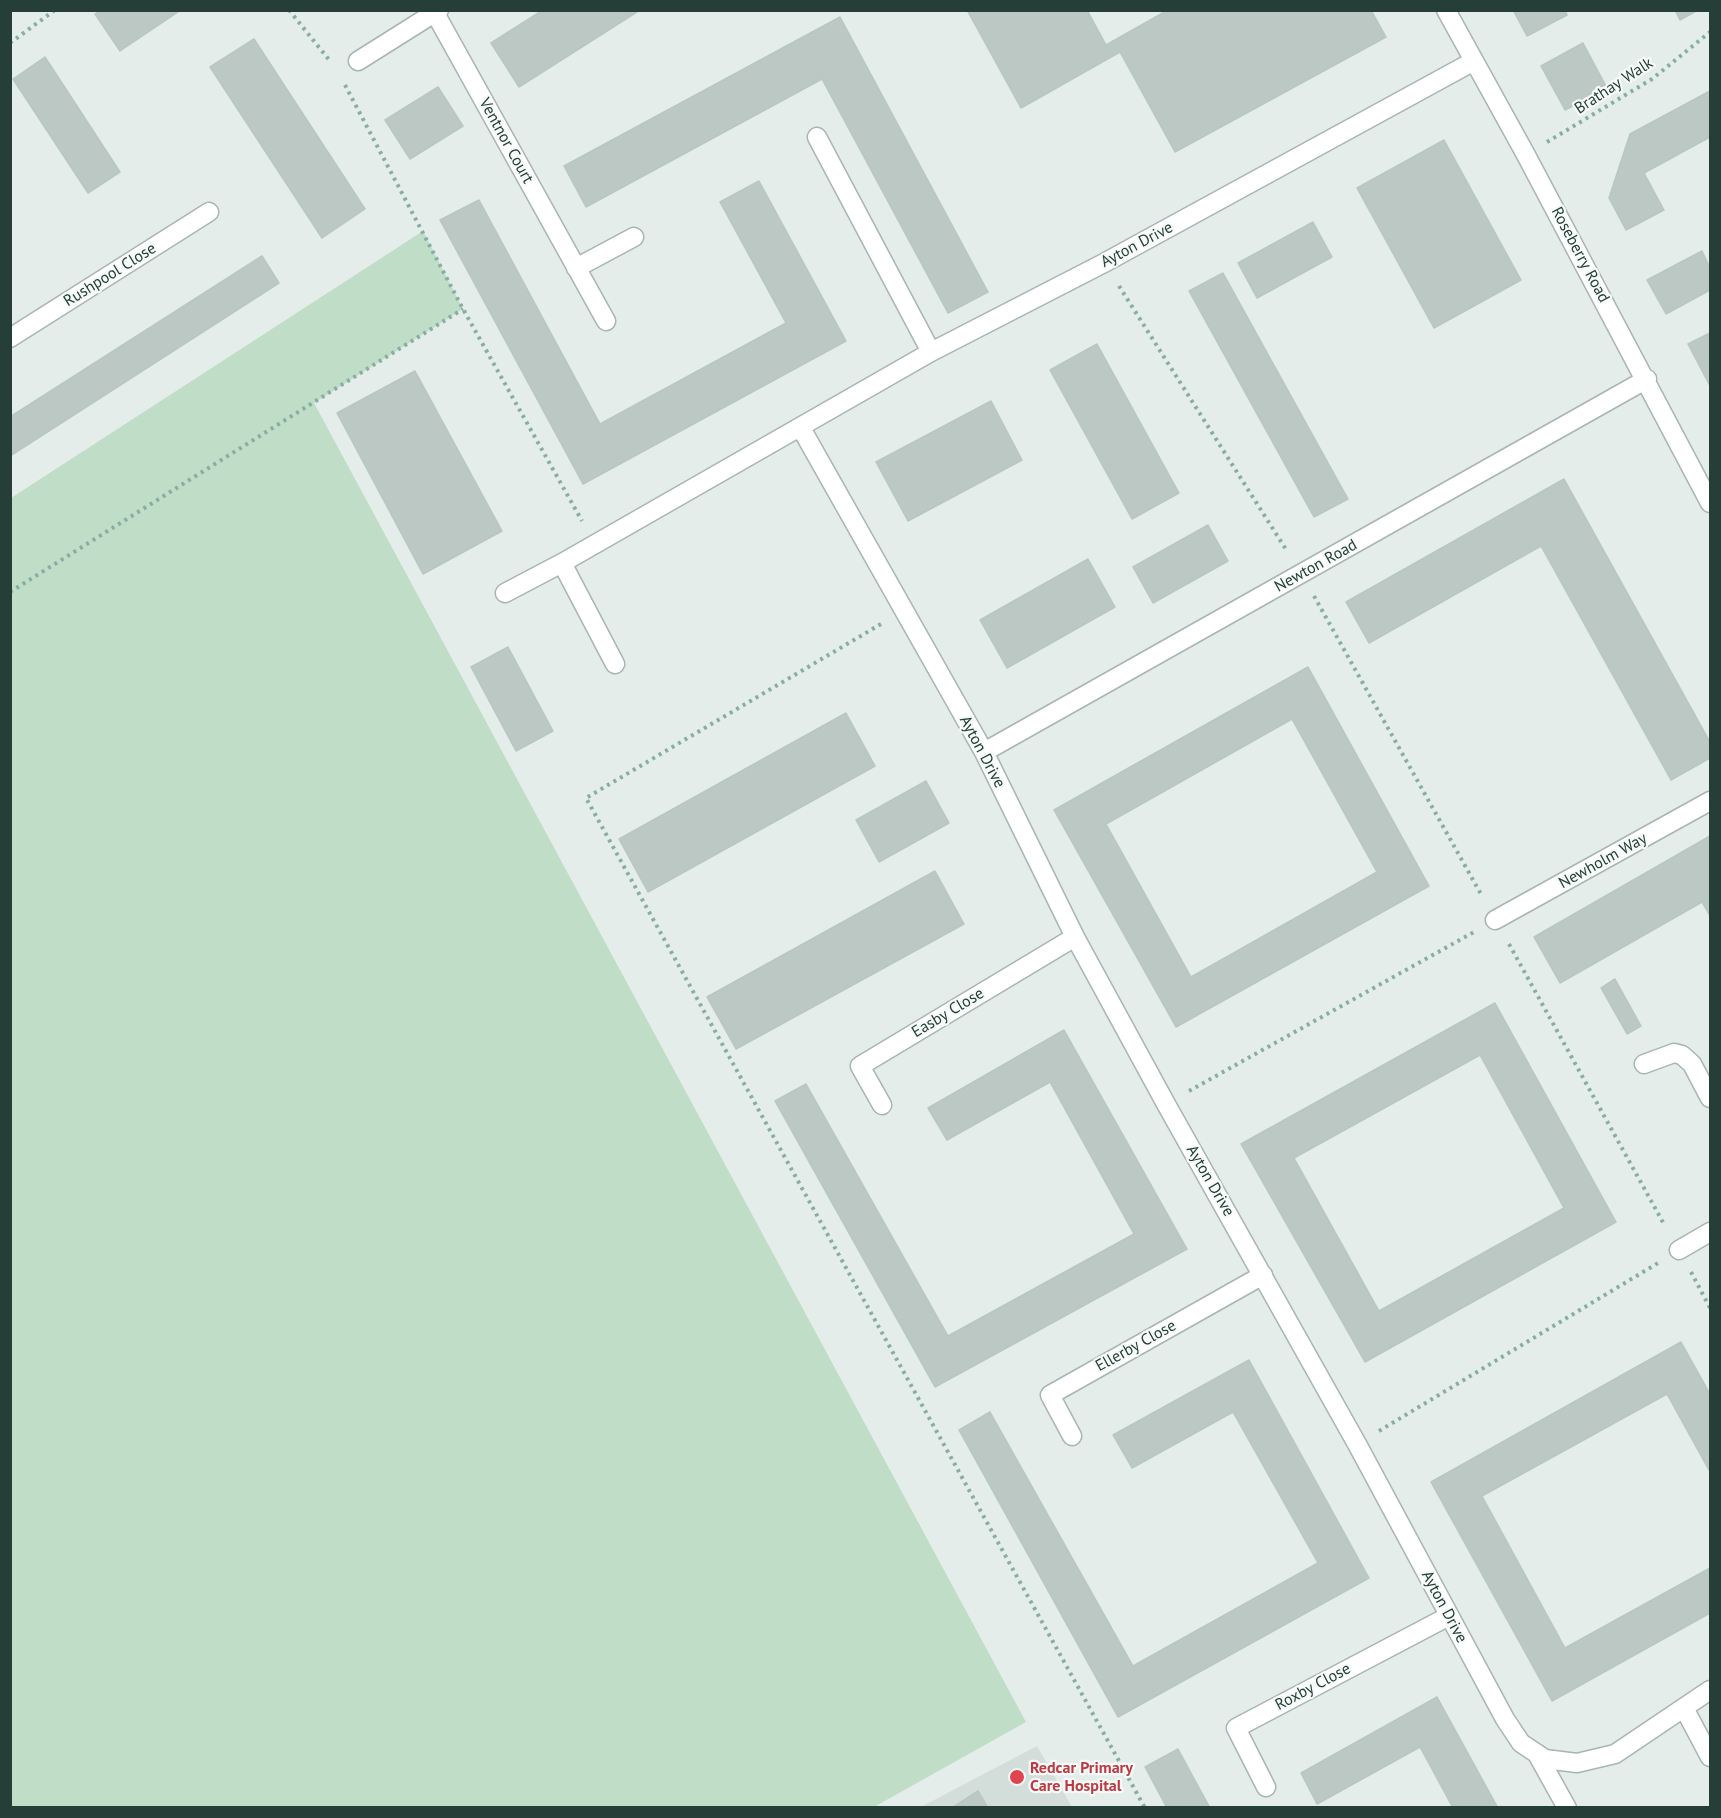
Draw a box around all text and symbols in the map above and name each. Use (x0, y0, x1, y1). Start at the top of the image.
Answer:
street label: Brathay Walk (1571, 54, 1657, 118)
street label: Ventnor Court (475, 95, 537, 187)
street label: Roseberry Road (1547, 204, 1613, 306)
street label: Ayton Drive (1098, 218, 1176, 272)
street label: Rushpool Close (60, 239, 160, 311)
street label: Newton Road (1271, 535, 1361, 597)
street label: Ayton Drive (955, 713, 1009, 791)
street label: Newholm Way (1556, 829, 1650, 893)
street label: Easby Close (908, 984, 988, 1042)
street label: Ayton Drive (1182, 1142, 1238, 1220)
street label: Ellerby Close (1092, 1316, 1180, 1376)
street label: Ayton Drive (1417, 1568, 1471, 1646)
street label: Roxby Close (1272, 1659, 1354, 1715)
place label: Redcar Primary Care Hospital (1030, 1758, 1133, 1796)
marker: Redcar Primary Care Hospital (1008, 1768, 1026, 1786)

